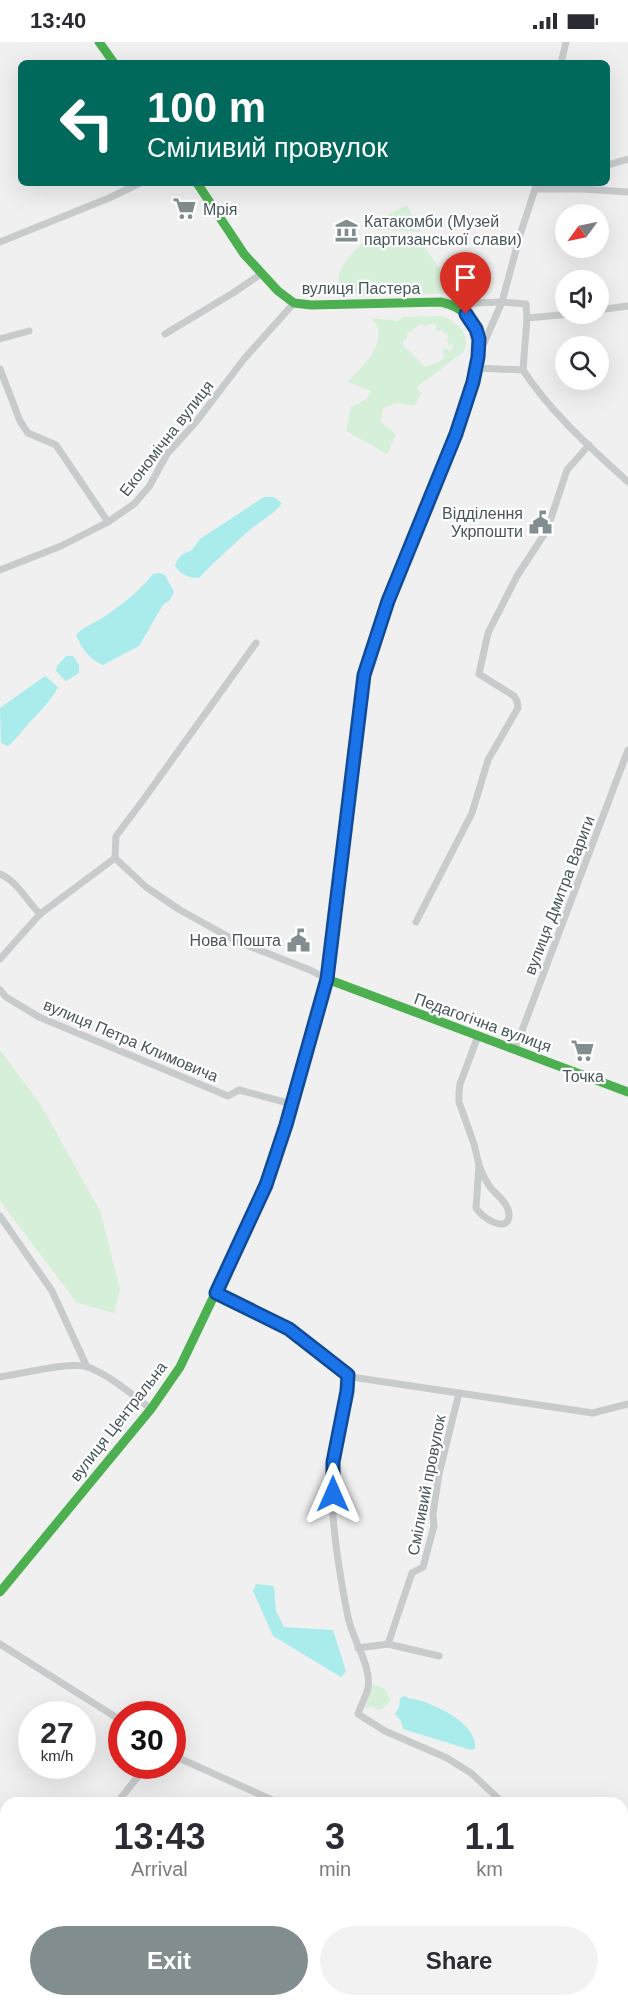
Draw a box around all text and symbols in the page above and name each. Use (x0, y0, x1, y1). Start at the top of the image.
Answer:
text: 13:40 (30, 8, 86, 33)
icon: left (48, 84, 126, 162)
text: 100 m (147, 84, 266, 131)
text: Сміливий провулок (147, 133, 388, 163)
supermarket icon: Мрія (172, 196, 198, 222)
place label: Мрія (203, 201, 237, 218)
north arrow (555, 204, 609, 258)
map controls (555, 204, 609, 390)
place label: Катакомби (Музей партизанської слави) (364, 213, 522, 248)
museum icon: Катакомби (Музей партизанської слави) (333, 217, 359, 243)
pin (440, 252, 491, 314)
icon: arrive (449, 261, 482, 294)
button: sound (555, 270, 609, 324)
street label: вулиця Пастера (302, 280, 420, 297)
button: search (555, 336, 609, 390)
street label: Економічна вулиця (116, 377, 217, 499)
place label: Відділення Укрпошти (442, 505, 523, 540)
public building icon: Відділення Укрпошти (528, 509, 554, 535)
street label: вулиця Дмитра Вариги (521, 813, 598, 977)
public building icon: Нова Пошта (286, 927, 312, 953)
place label: Нова Пошта (190, 932, 281, 949)
street label: Педагогічна вулиця (412, 990, 554, 1055)
street label: вулиця Петра Климовича (41, 996, 221, 1085)
supermarket icon: Точка (570, 1038, 596, 1064)
place label: Точка (562, 1068, 604, 1085)
street label: вулиця Центральна (67, 1358, 170, 1484)
street label: Сміливий провулок (405, 1412, 449, 1557)
position arrow (301, 1462, 365, 1526)
speed limit sign: 30 (108, 1701, 186, 1779)
text: 27 (40, 1716, 74, 1749)
text: km/h (41, 1747, 73, 1764)
text: 13:43 (113, 1816, 205, 1857)
text: 3 (325, 1816, 345, 1857)
text: 1.1 (465, 1816, 515, 1857)
text: Arrival (131, 1858, 188, 1880)
text: min (319, 1858, 351, 1880)
text: km (476, 1858, 503, 1880)
button: Exit (30, 1926, 308, 1995)
button: Share (320, 1926, 598, 1995)

